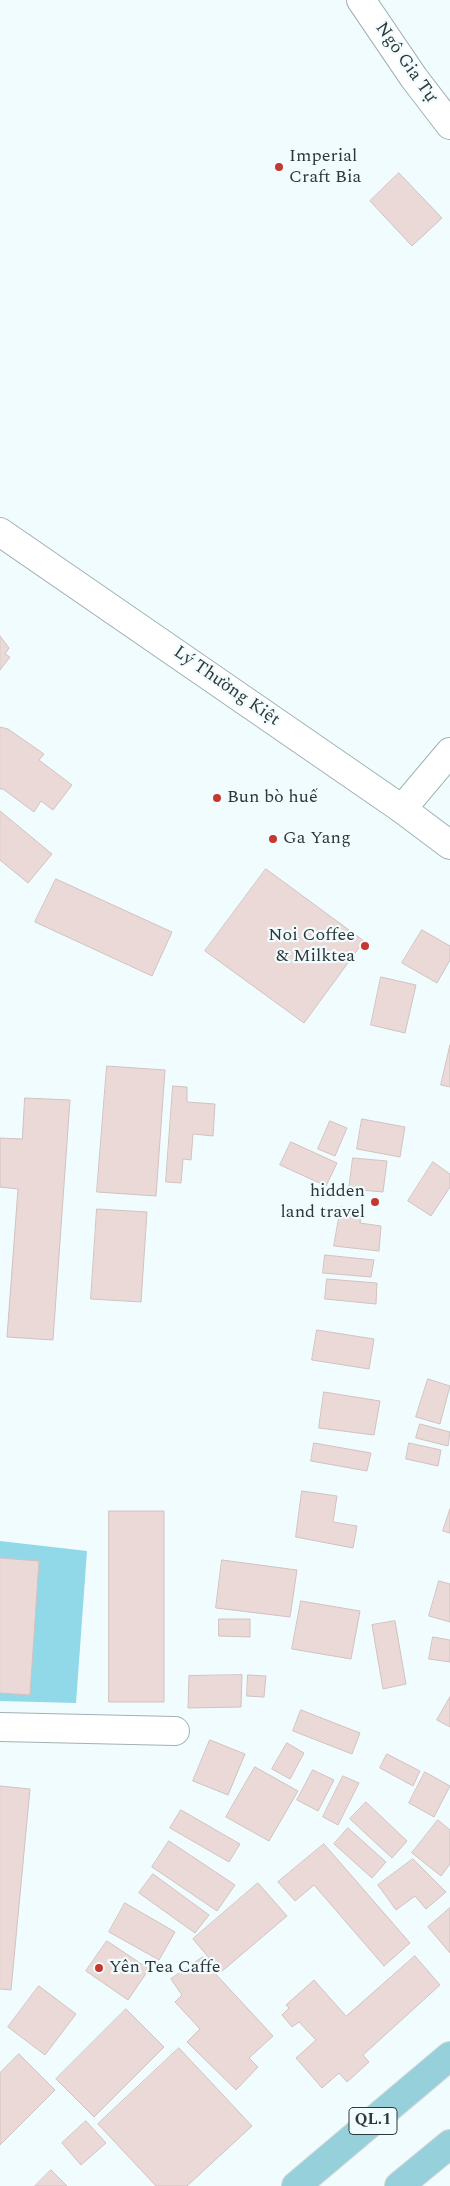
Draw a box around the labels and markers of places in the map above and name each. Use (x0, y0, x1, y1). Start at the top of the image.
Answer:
place label: Imperial Craft Bia (289, 146, 361, 188)
marker: Imperial Craft Bia (273, 161, 285, 173)
place label: Bun bò huế (227, 787, 318, 809)
marker: Bun bò huế (211, 792, 223, 804)
place label: Ga Yang (283, 828, 351, 850)
marker: Ga Yang (267, 833, 279, 845)
place label: Noi Coffee & Milktea (268, 925, 355, 968)
marker: Noi Coffee & Milktea (359, 940, 371, 952)
place label: hidden land travel (281, 1181, 365, 1224)
marker: hidden land travel (369, 1196, 381, 1208)
place label: Yên Tea Caffe (109, 1957, 220, 1979)
marker: Yên Tea Caffe (93, 1962, 105, 1974)

